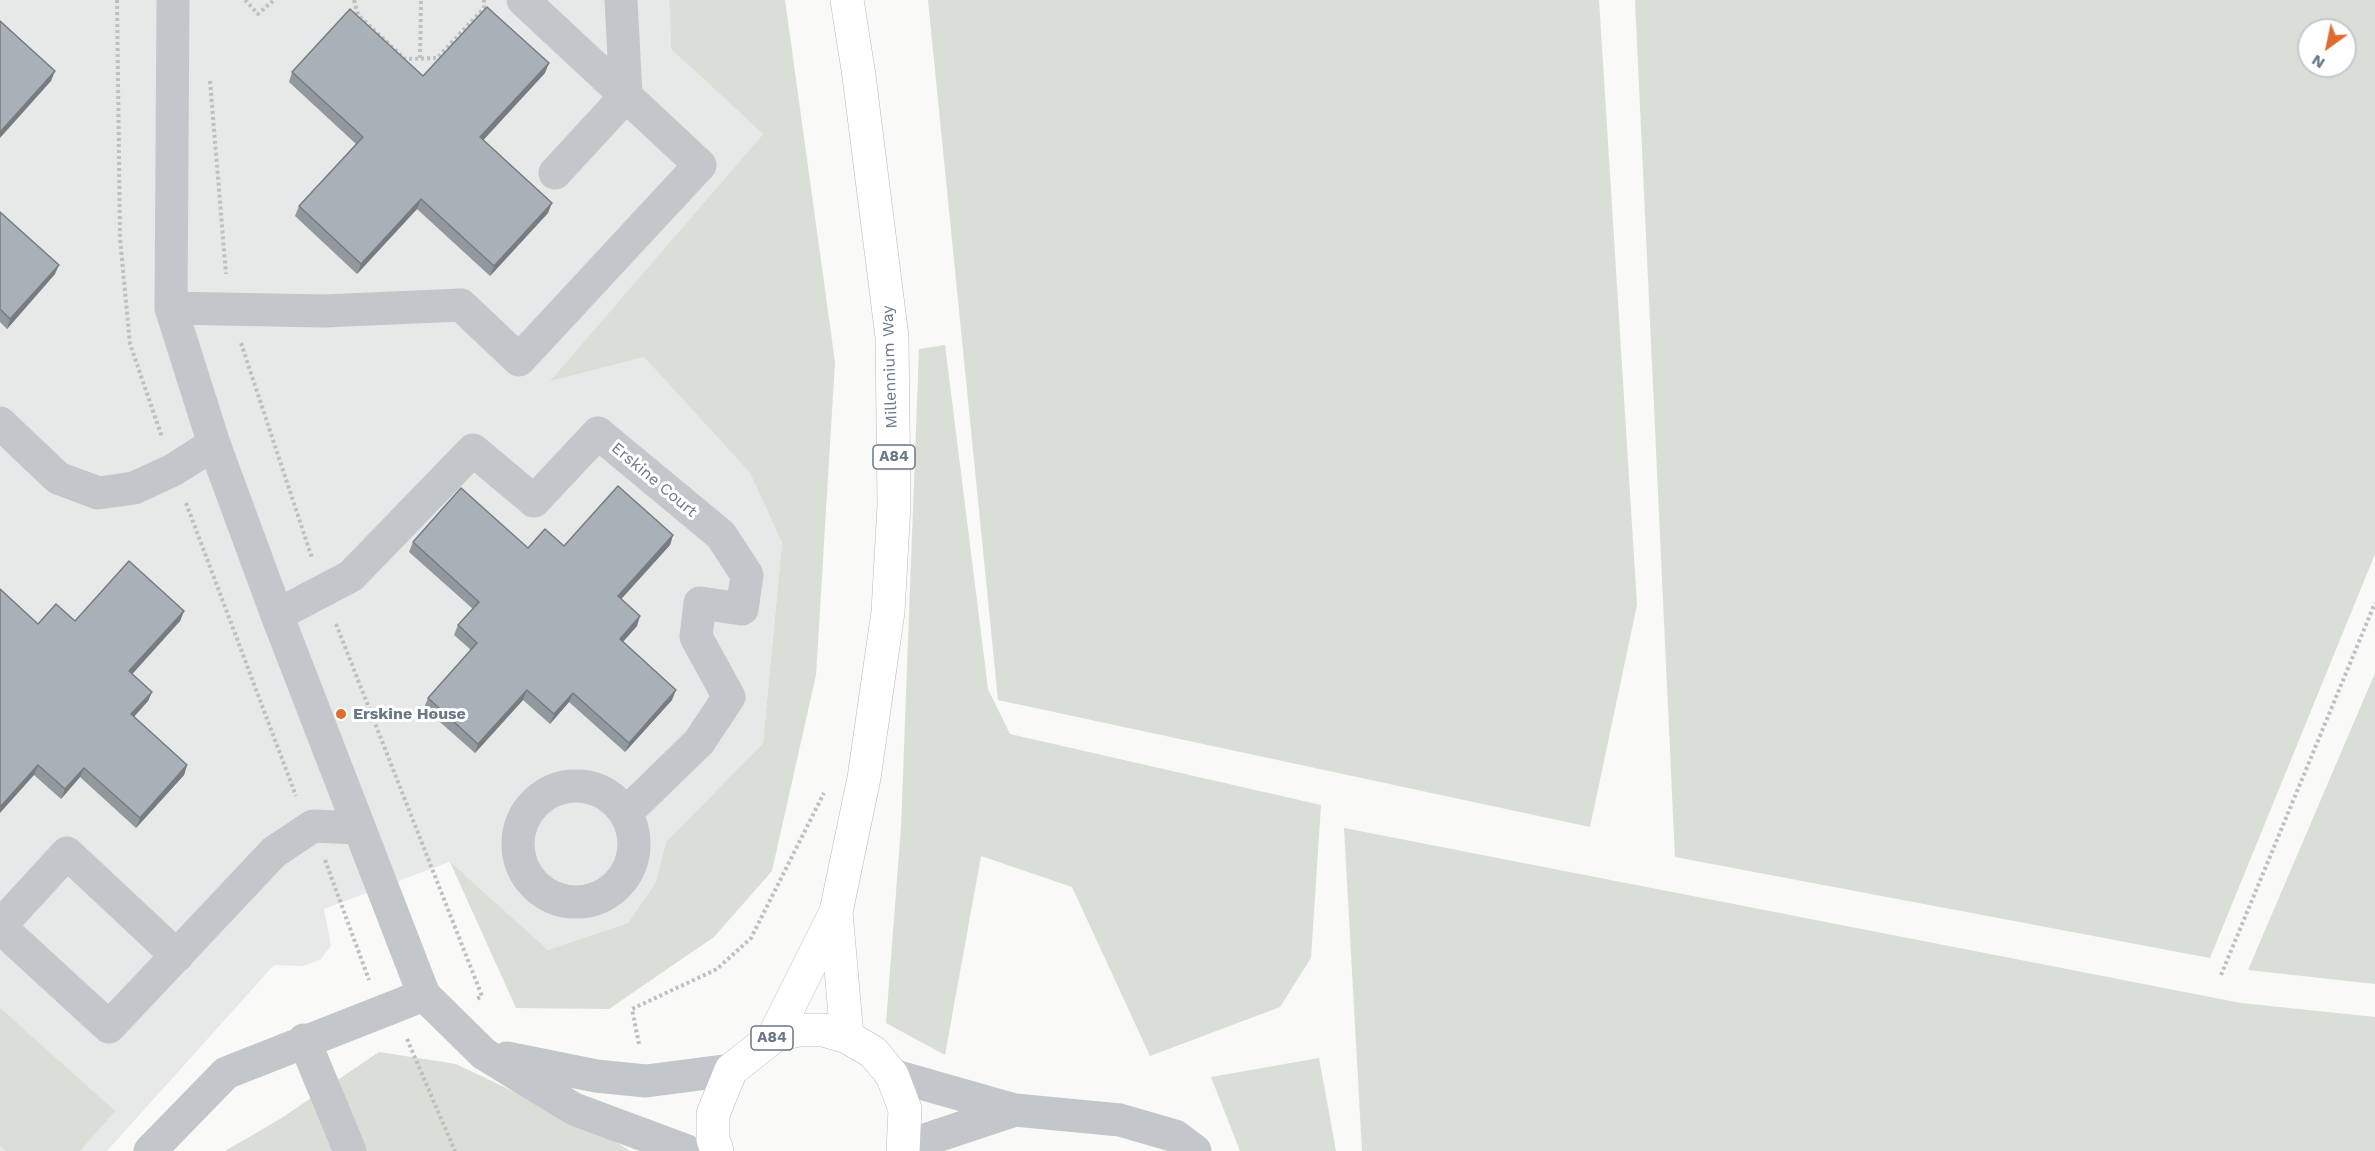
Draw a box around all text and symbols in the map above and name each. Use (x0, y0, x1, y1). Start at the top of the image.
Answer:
north arrow (2297, 18, 2357, 78)
text: N (2308, 51, 2328, 73)
street label: Millennium Way (878, 305, 902, 429)
street label: Erskine Court (607, 439, 701, 521)
road number: A84 (873, 445, 915, 469)
place label: Erskine House (353, 704, 466, 724)
marker: Erskine House (334, 707, 348, 721)
road number: A84 (751, 1026, 793, 1050)

